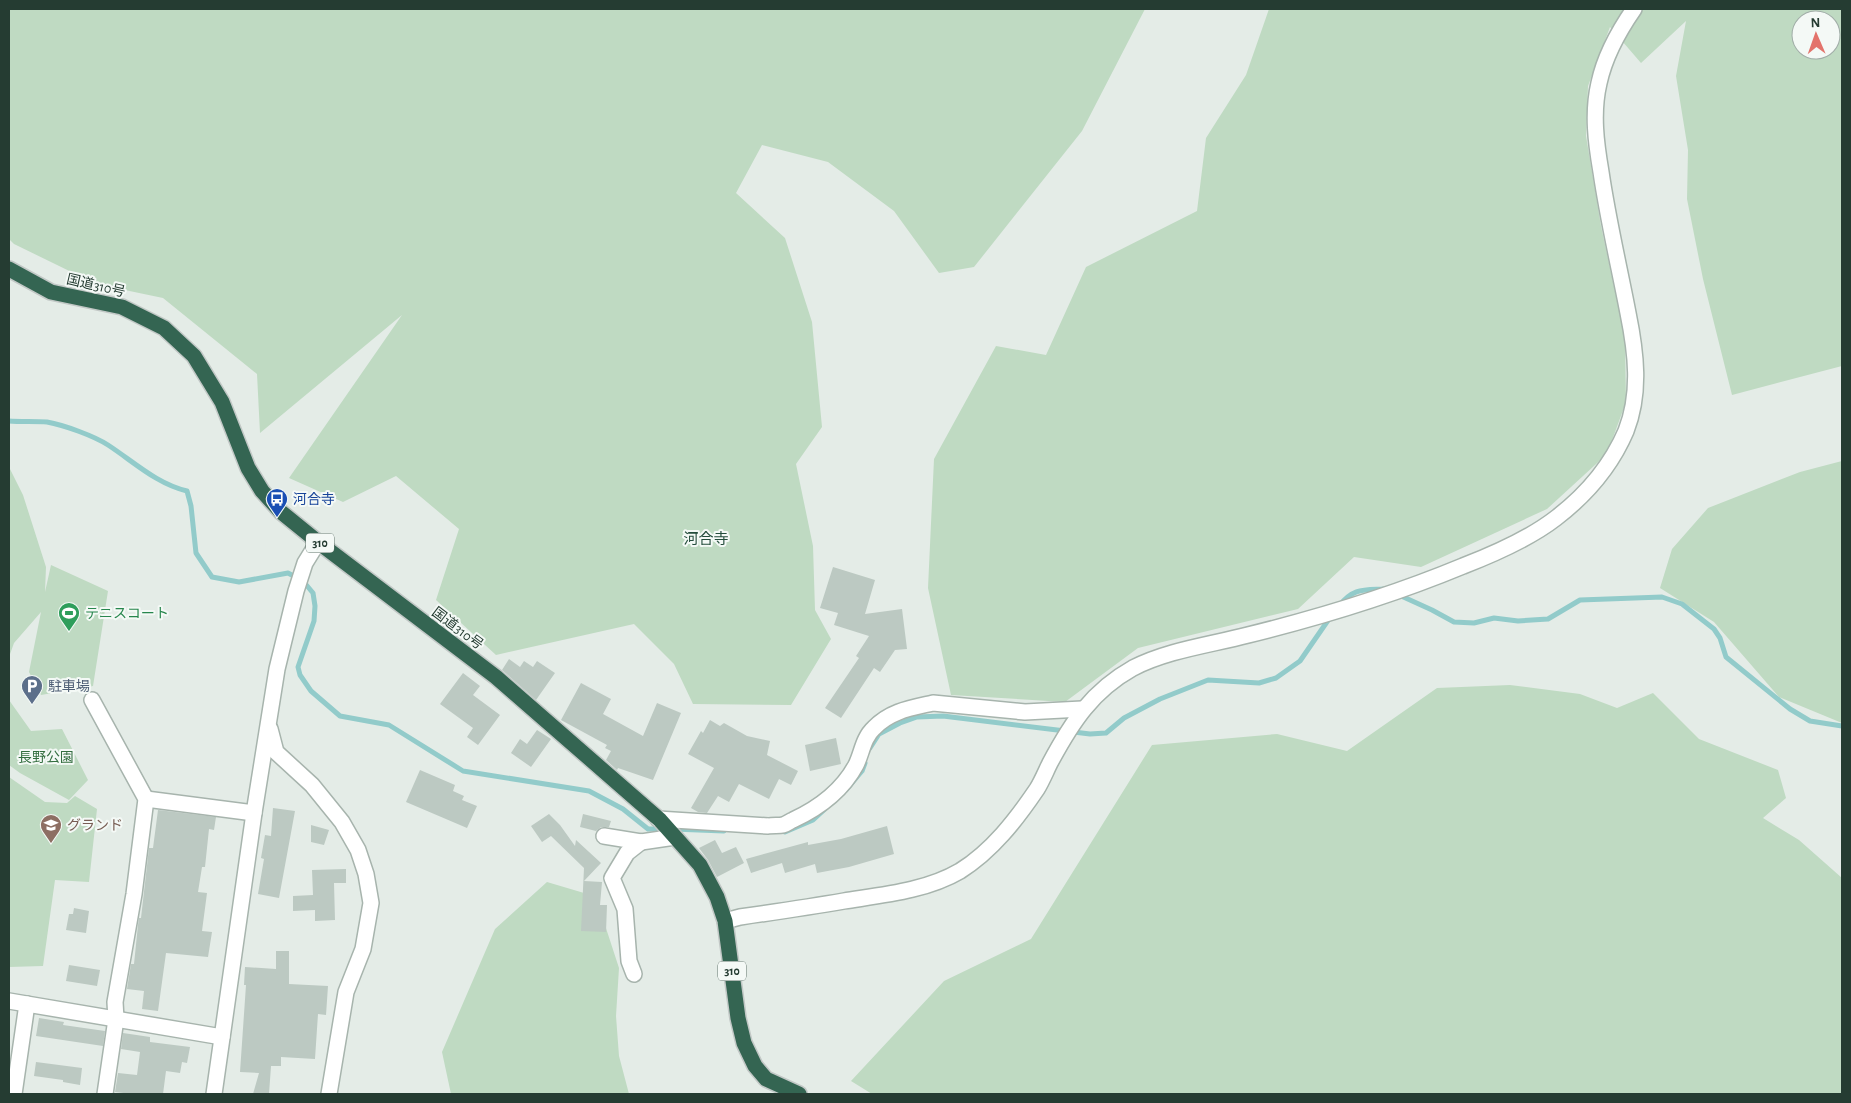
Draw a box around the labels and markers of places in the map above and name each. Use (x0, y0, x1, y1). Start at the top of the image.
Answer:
bus stop icon: 河合寺 (265, 487, 289, 518)
place label: 河合寺 (293, 492, 335, 507)
sports icon: テニスコート (57, 601, 81, 632)
place label: テニスコート (85, 607, 169, 621)
parking icon: 駐車場 (20, 674, 44, 705)
place label: 駐車場 (48, 679, 90, 694)
school or university icon: グランド (39, 813, 63, 844)
place label: グランド (67, 818, 123, 833)

